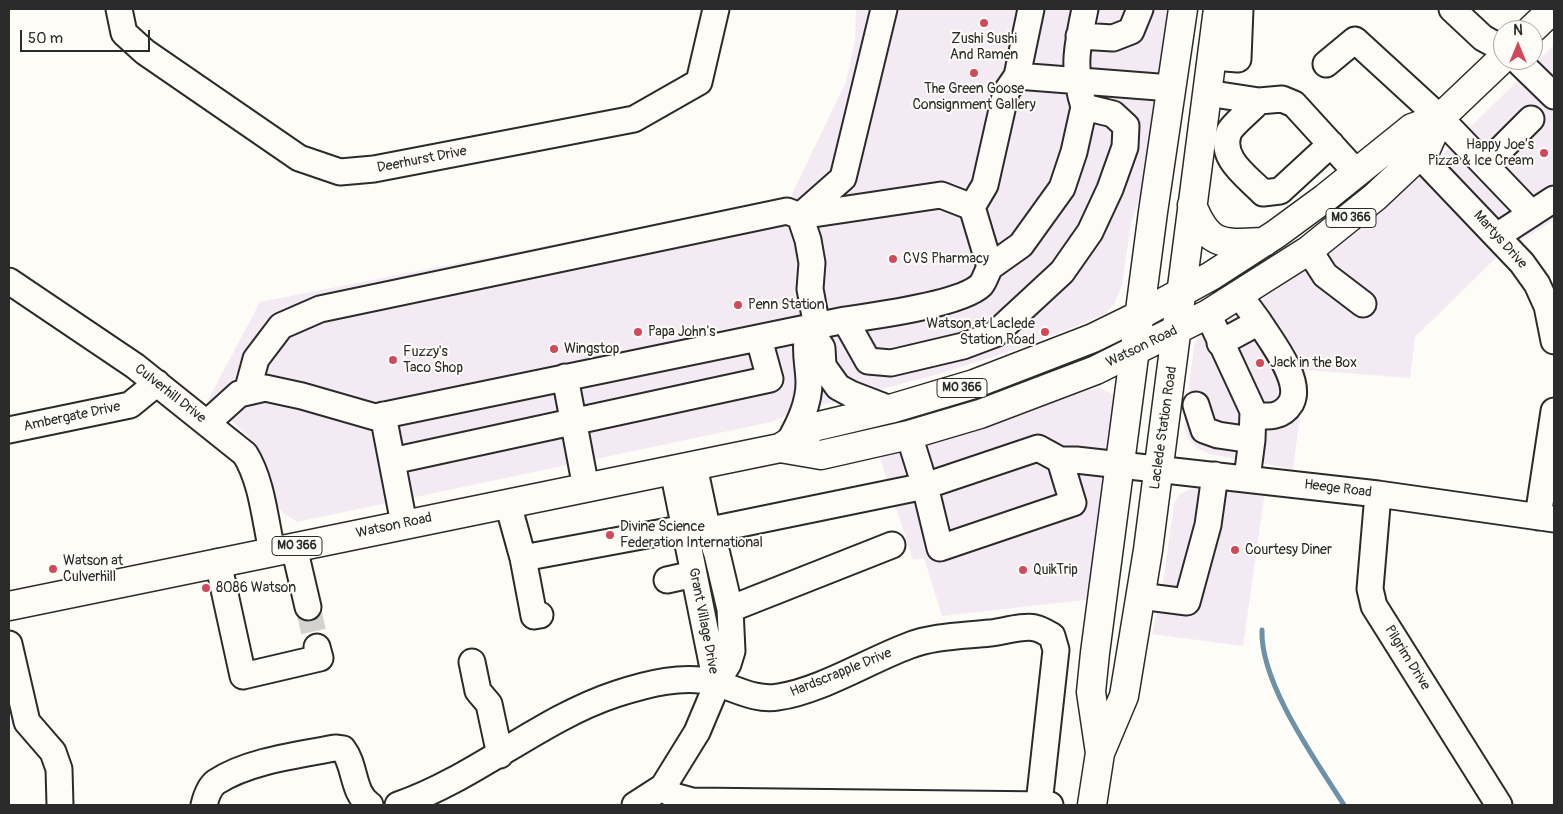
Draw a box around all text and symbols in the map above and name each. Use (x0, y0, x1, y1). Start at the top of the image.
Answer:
marker: Zushi Sushi And Ramen (978, 17, 990, 29)
scale bar (22, 20, 152, 52)
north arrow (1493, 20, 1543, 70)
text: N (1513, 22, 1523, 39)
text: 50 m (28, 29, 63, 48)
place label: Zushi Sushi And Ramen (950, 31, 1018, 64)
marker: The Green Goose Consignment Gallery (968, 67, 980, 79)
place label: The Green Goose Consignment Gallery (912, 81, 1036, 114)
place label: Happy Joe’s Pizza & Ice Cream (1428, 137, 1534, 170)
street label: Deerhurst Drive (376, 143, 468, 177)
marker: Happy Joe’s Pizza & Ice Cream (1538, 147, 1550, 159)
street label: Martys Drive (1470, 207, 1530, 273)
road number: MO 366 (1326, 208, 1376, 228)
place label: CVS Pharmacy (903, 251, 989, 267)
marker: CVS Pharmacy (887, 253, 899, 265)
place label: Penn Station (748, 297, 825, 313)
marker: Penn Station (732, 299, 744, 311)
place label: Watson at Laclede Station Road (926, 316, 1035, 348)
street label: Watson Road (1104, 323, 1180, 371)
place label: Papa John's (648, 324, 716, 340)
marker: Papa John's (632, 326, 644, 338)
marker: Watson at Laclede Station Road (1039, 326, 1051, 338)
place label: Wingstop (564, 341, 619, 357)
marker: Wingstop (548, 343, 560, 355)
place label: Fuzzy's Taco Shop (403, 344, 463, 377)
marker: Fuzzy's Taco Shop (387, 354, 399, 366)
place label: Jack in the Box (1270, 355, 1357, 371)
marker: Jack in the Box (1254, 357, 1266, 369)
street label: Culverhill Drive (131, 361, 209, 427)
street label: Laclede Station Road (1147, 365, 1181, 491)
road number: MO 366 (937, 378, 987, 398)
street label: Ambergate Drive (22, 399, 122, 435)
street label: Heege Road (1303, 477, 1373, 501)
street label: Watson Road (354, 510, 434, 542)
place label: Divine Science Federation International (620, 519, 763, 552)
marker: Divine Science Federation International (604, 529, 616, 541)
road number: MO 366 (272, 536, 322, 556)
place label: Courtesy Diner (1245, 542, 1332, 558)
marker: Courtesy Diner (1229, 544, 1241, 556)
place label: Watson at Culverhill (63, 553, 123, 586)
place label: QuikTrip (1033, 562, 1078, 578)
marker: Watson at Culverhill (47, 563, 59, 575)
marker: QuikTrip (1017, 564, 1029, 576)
street label: Grant Village Drive (684, 567, 722, 675)
place label: 8086 Watson (216, 580, 296, 596)
marker: 8086 Watson (200, 582, 212, 594)
street label: Pilgrim Drive (1381, 623, 1433, 693)
street label: Hardscrapple Drive (788, 645, 894, 701)

